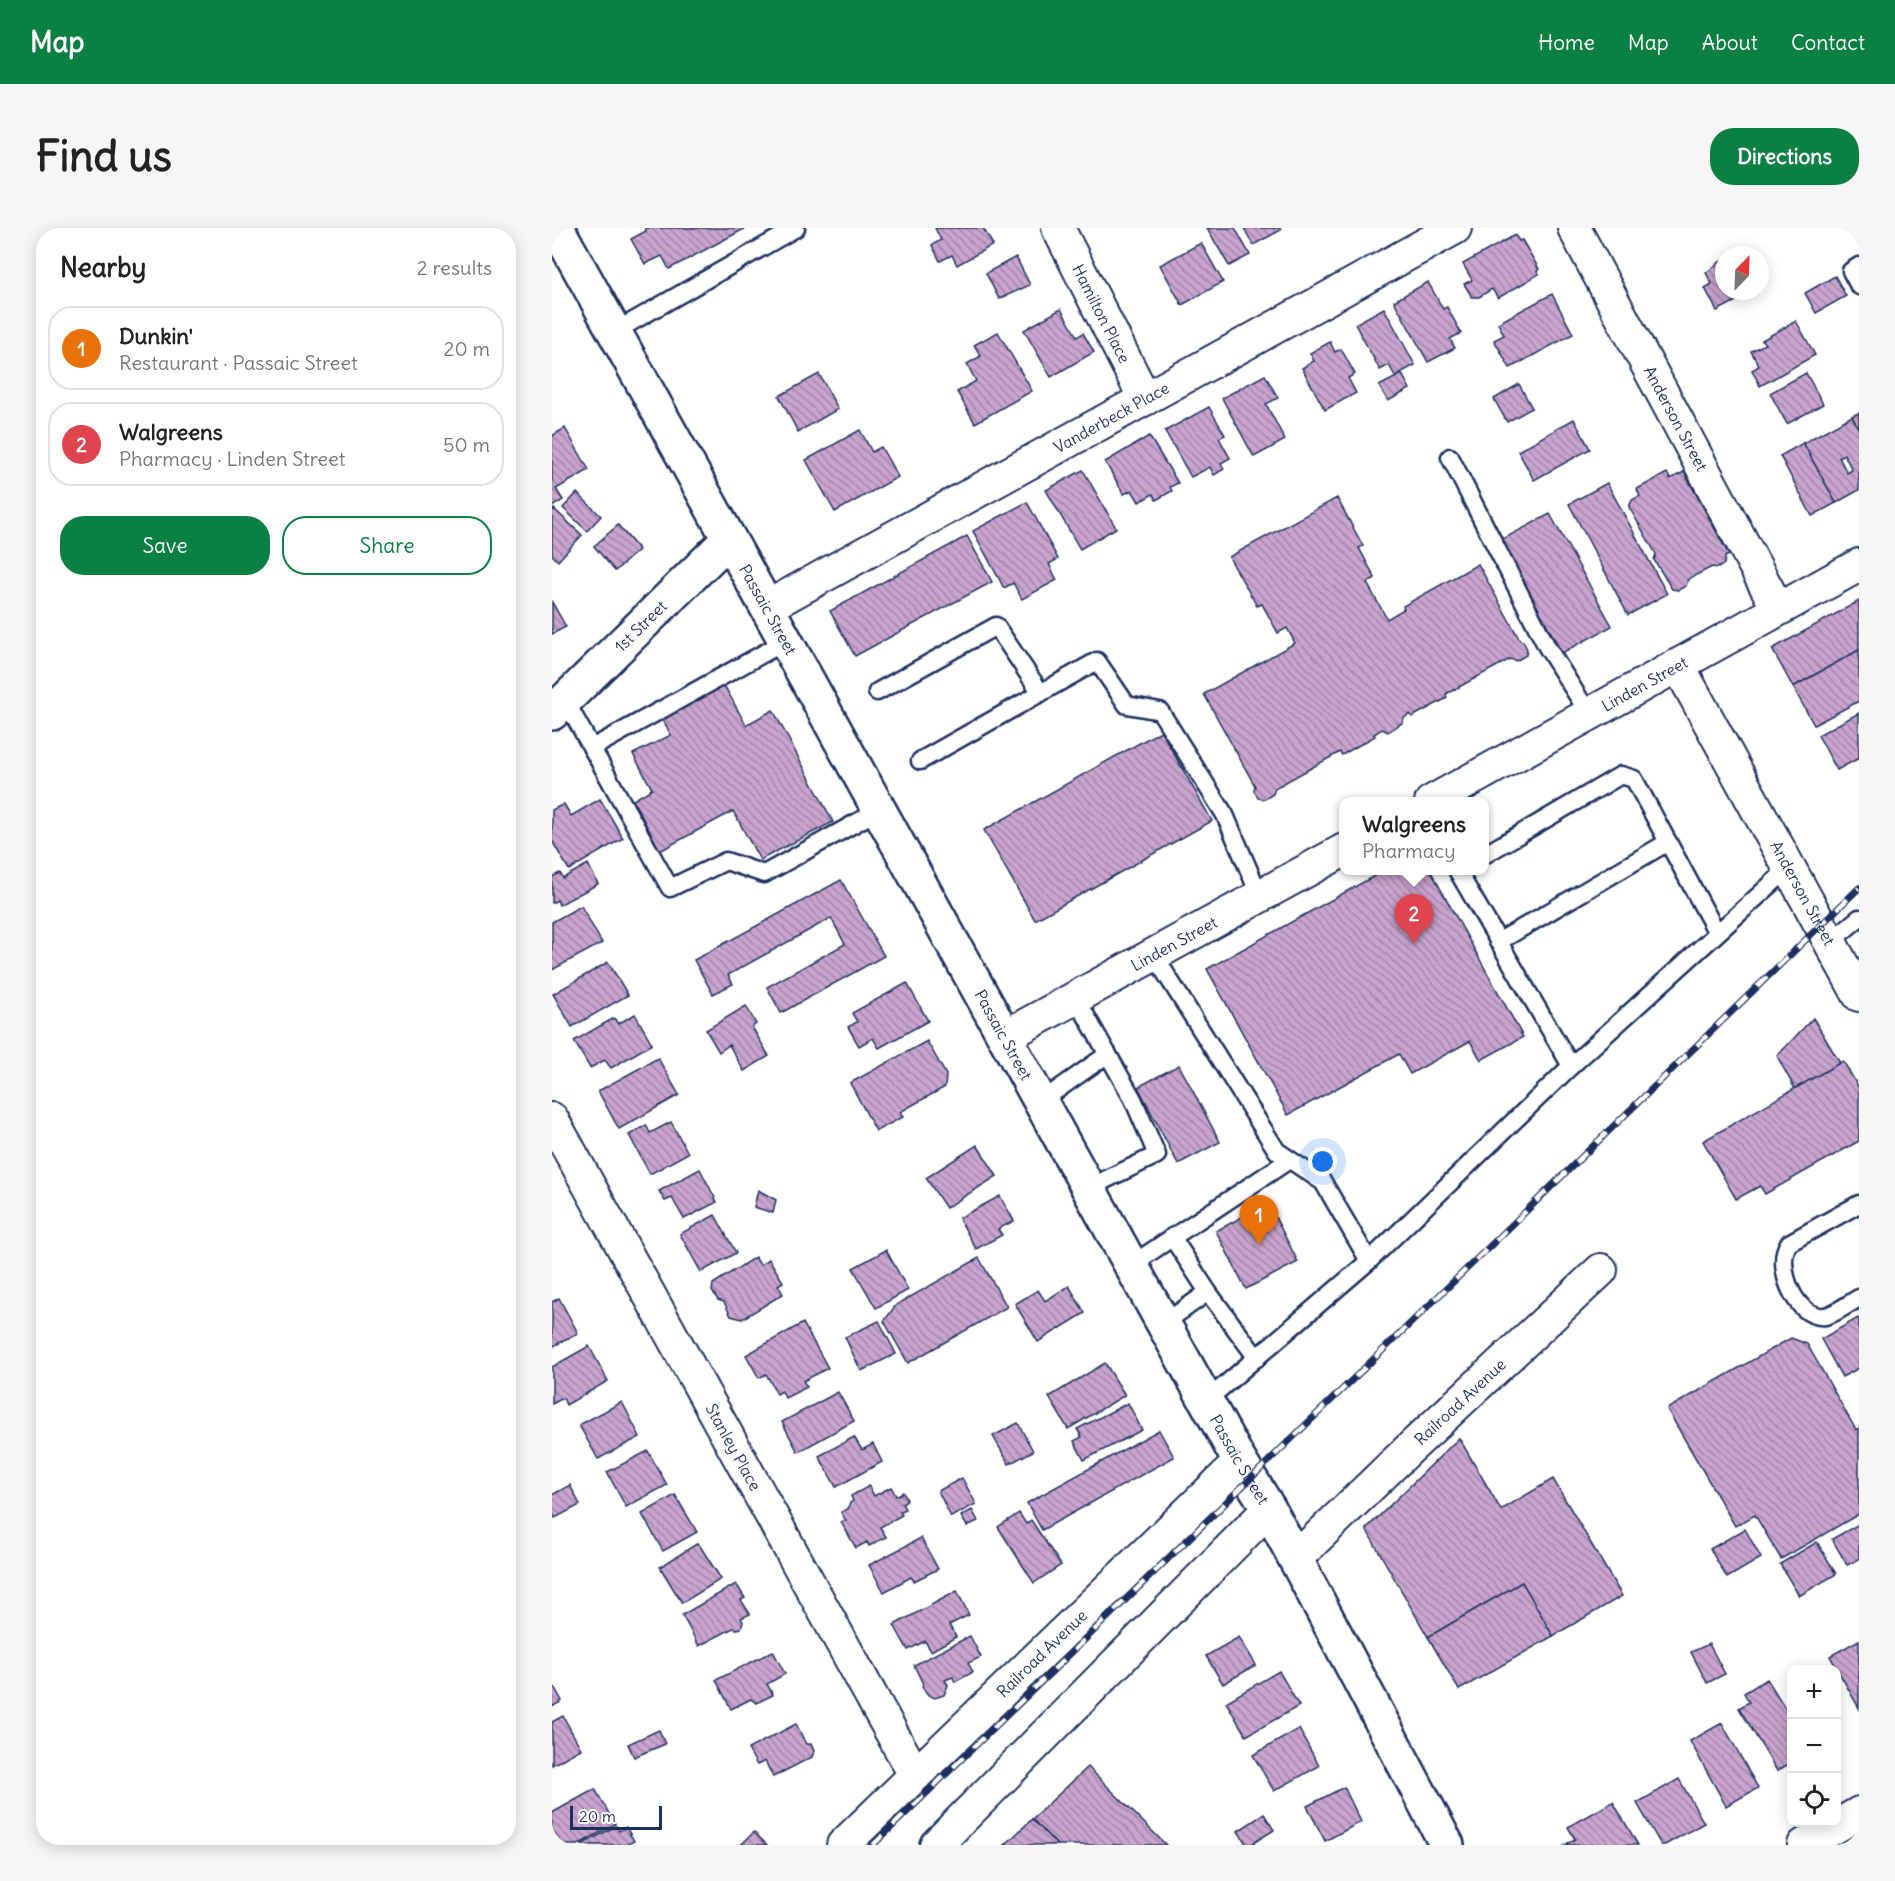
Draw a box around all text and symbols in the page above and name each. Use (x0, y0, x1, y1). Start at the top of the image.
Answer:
text: Map (30, 24, 84, 60)
text: Home (1538, 29, 1595, 56)
text: Map (1628, 29, 1669, 56)
text: About (1702, 29, 1758, 56)
text: Contact (1791, 29, 1865, 56)
button: Directions (1710, 128, 1859, 185)
text: Find us (36, 130, 172, 182)
north arrow (1715, 246, 1769, 300)
text: Nearby (60, 251, 146, 284)
text: 2 results (417, 255, 492, 280)
street label: Hamilton Place (1068, 261, 1135, 366)
text: Dunkin' (119, 322, 193, 350)
text: 1 (78, 336, 85, 361)
text: 20 m (444, 336, 490, 361)
text: Restaurant · Passaic Street (119, 350, 358, 375)
street label: Anderson Street (1640, 363, 1712, 475)
street label: Vanderbeck Place (1050, 378, 1172, 457)
text: Walgreens (119, 418, 223, 446)
text: 2 (76, 432, 87, 457)
text: 50 m (443, 432, 490, 457)
text: Pharmacy · Linden Street (119, 446, 346, 471)
button: Save (60, 516, 270, 575)
button: Share (282, 516, 492, 575)
street label: Passaic Street (735, 561, 801, 659)
street label: 1st Street (610, 596, 671, 656)
street label: Linden Street (1598, 652, 1692, 716)
popup (1339, 797, 1489, 875)
text: Walgreens (1362, 810, 1466, 838)
street label: Anderson Street (1766, 837, 1840, 949)
text: Pharmacy (1362, 838, 1456, 863)
pin: 2 (1394, 894, 1434, 944)
street label: Linden Street (1127, 911, 1221, 975)
street label: Passaic Street (970, 986, 1037, 1084)
your location (1308, 1147, 1337, 1176)
pin: 1 (1240, 1196, 1278, 1245)
street label: Railroad Avenue (1410, 1354, 1510, 1449)
street label: Stanley Place (701, 1400, 766, 1494)
street label: Passaic Street (1206, 1411, 1274, 1508)
street label: Railroad Avenue (992, 1605, 1091, 1701)
map controls (1787, 1665, 1841, 1827)
button: + (1787, 1665, 1841, 1719)
button: − (1787, 1719, 1841, 1773)
button: locate (1787, 1773, 1841, 1827)
scale bar (570, 1803, 662, 1830)
text: 20 m (579, 1806, 616, 1826)

